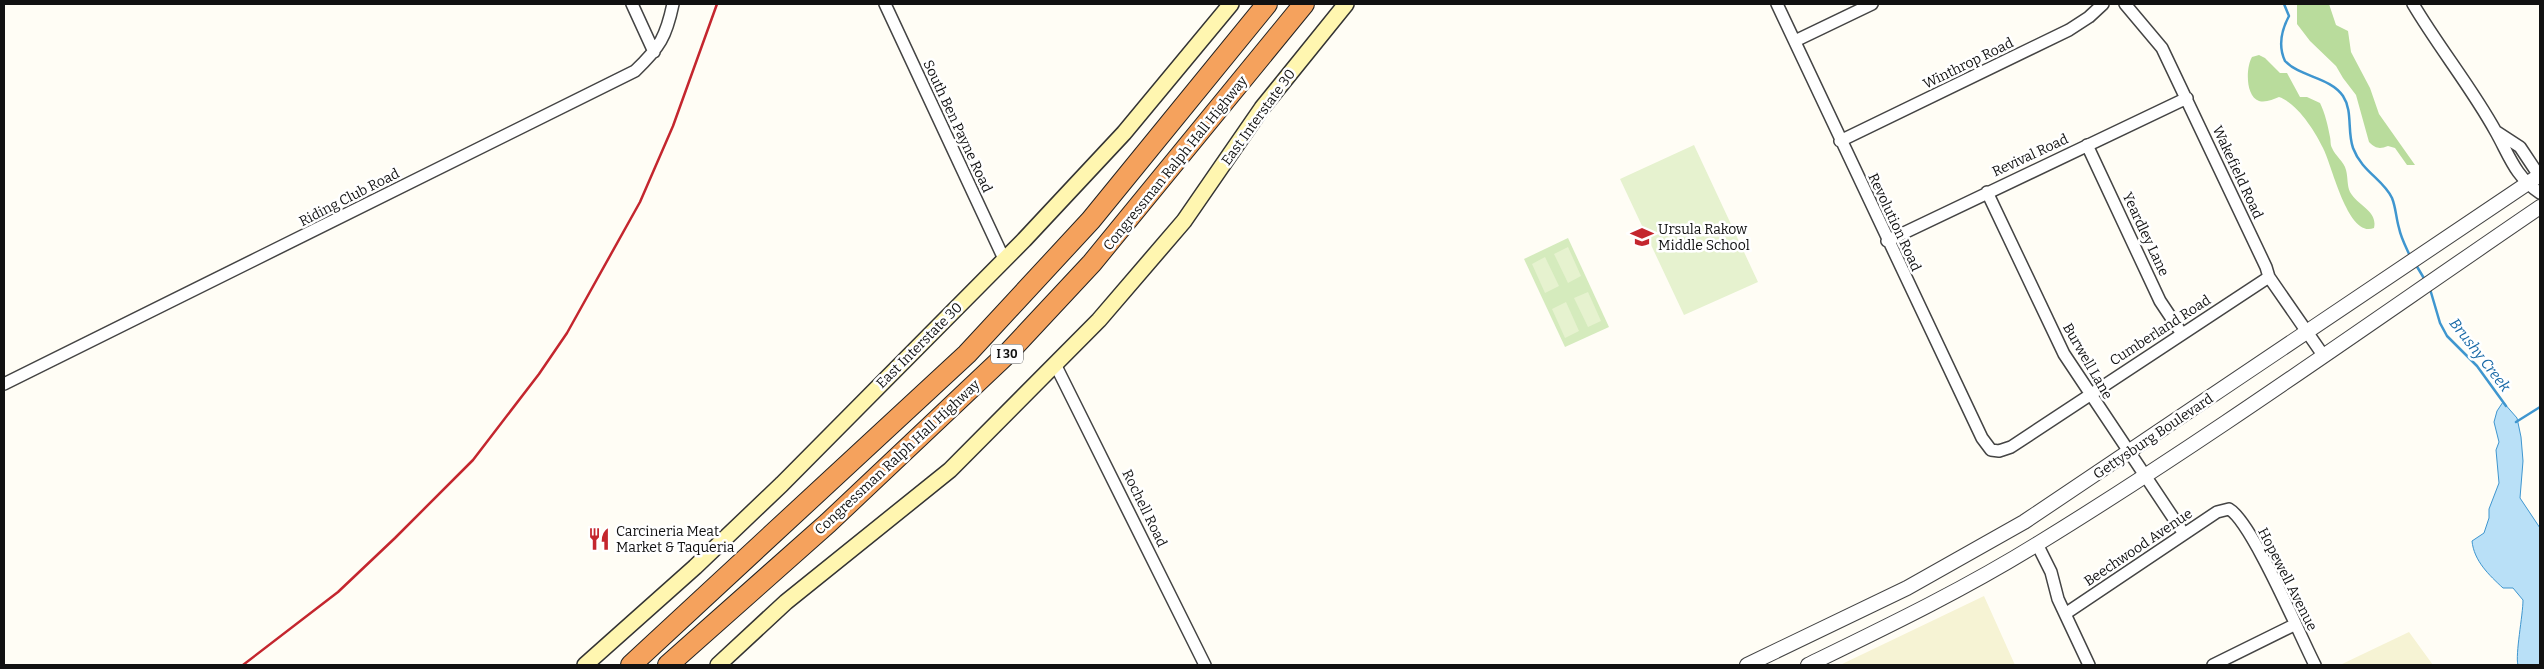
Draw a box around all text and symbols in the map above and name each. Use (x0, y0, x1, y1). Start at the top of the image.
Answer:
street label: Winthrop Road (1920, 34, 2016, 93)
street label: South Ben Payne Road (919, 57, 996, 195)
street label: East Interstate 30 (1218, 66, 1299, 169)
street label: Congressman Ralph Hall Highway (1100, 72, 1251, 254)
street label: Wakefield Road (2209, 123, 2267, 221)
street label: Revival Road (1989, 130, 2071, 180)
street label: Riding Club Road (296, 165, 402, 230)
street label: Revolution Road (1864, 171, 1925, 274)
street label: Yeardley Lane (2119, 190, 2172, 279)
place label: Ursula Rakow Middle School (1658, 221, 1750, 254)
school or university icon: Ursula Rakow Middle School (1629, 224, 1655, 250)
street label: Cumberland Road (2107, 291, 2214, 369)
street label: East Interstate 30 (873, 299, 966, 392)
water label: Brushy Creek (2446, 315, 2515, 396)
street label: Burwell Lane (2059, 320, 2116, 402)
road number: I 30 (991, 344, 1023, 364)
street label: Congressman Ralph Hall Highway (811, 376, 984, 538)
street label: Gettysburg Boulevard (2090, 390, 2216, 483)
street label: Rochell Road (1118, 467, 1171, 550)
street label: Beechwood Avenue (2081, 505, 2196, 590)
place label: Carcineria Meat Market & Taqueria (616, 523, 735, 556)
street label: Hopewell Avenue (2254, 525, 2321, 634)
restaurant icon: Carcineria Meat Market & Taqueria (586, 526, 612, 552)

